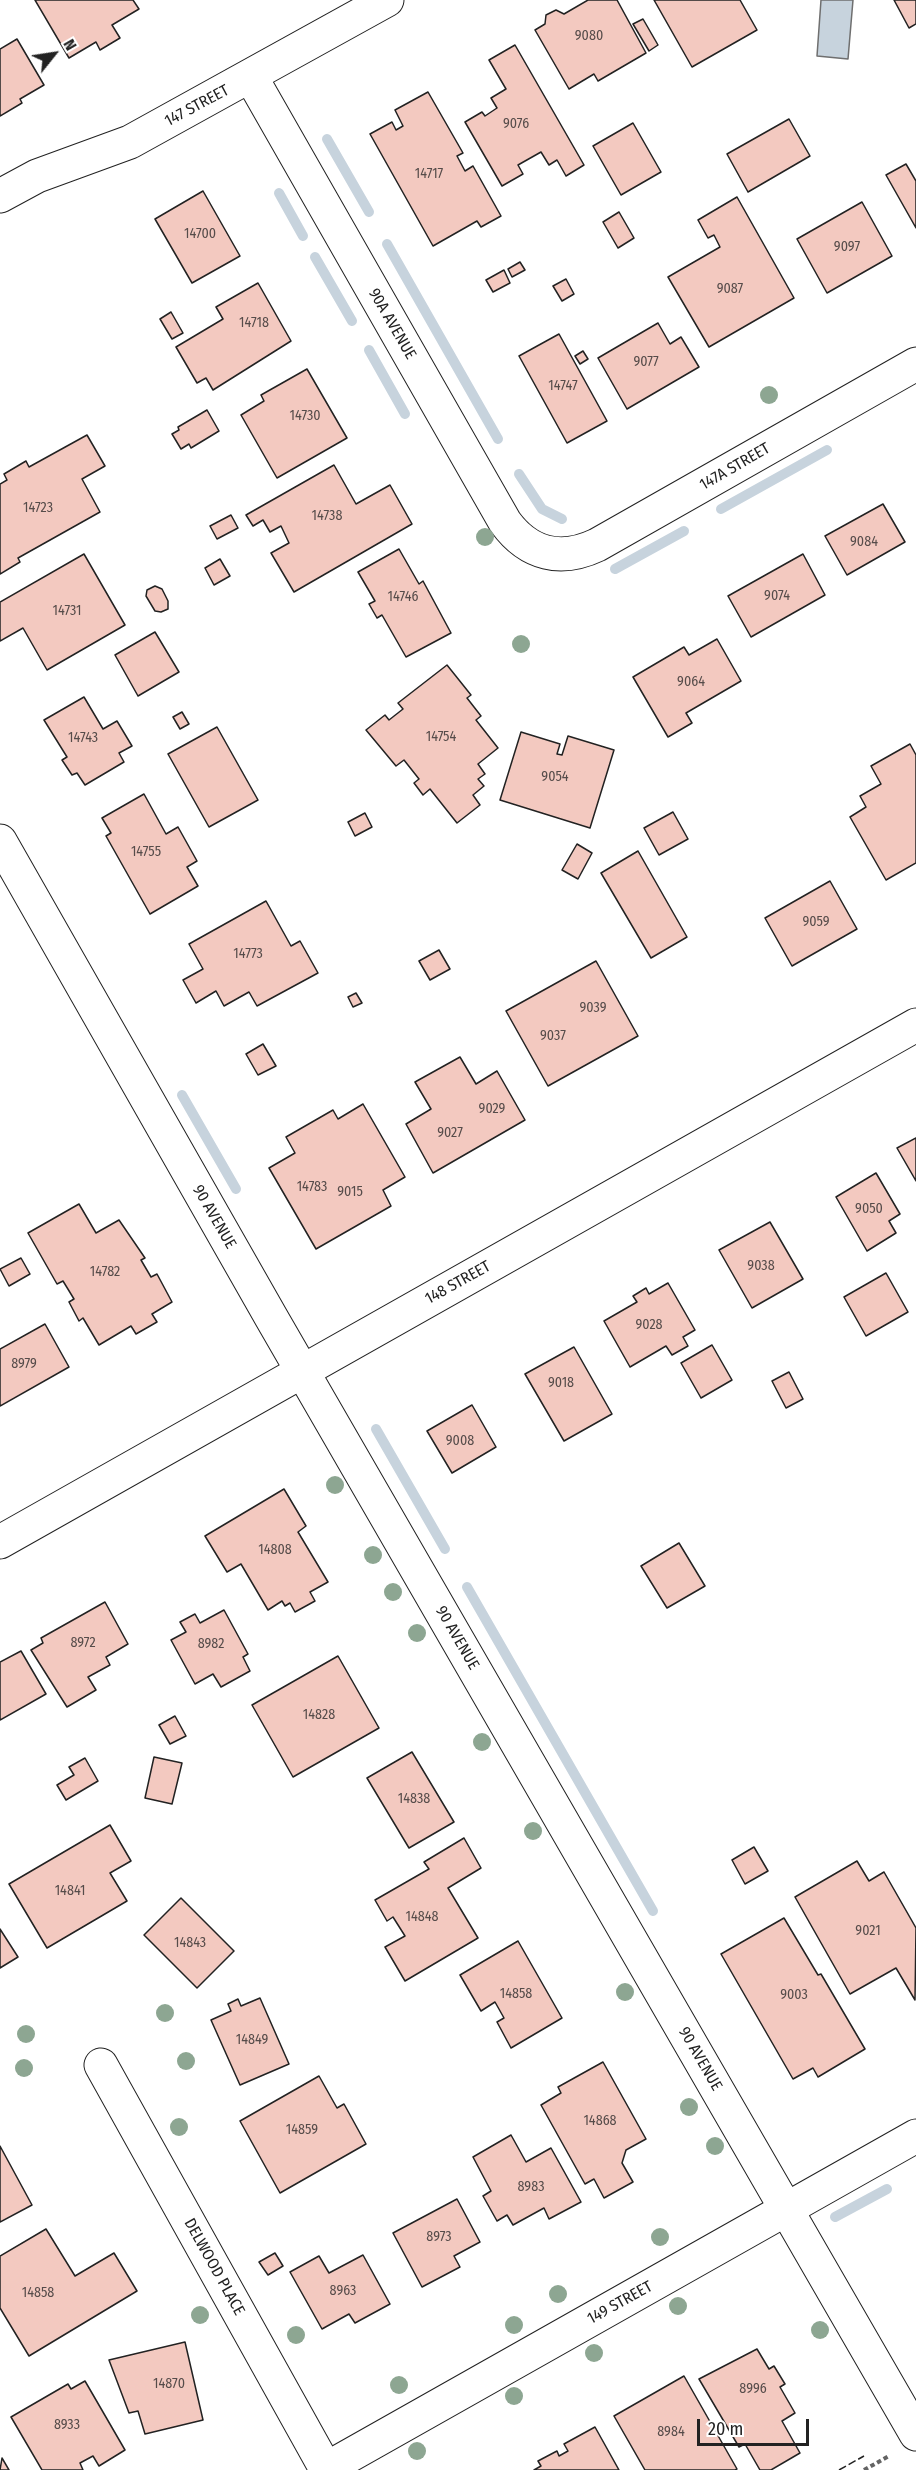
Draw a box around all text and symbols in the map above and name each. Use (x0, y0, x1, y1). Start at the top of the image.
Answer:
north arrow (24, 24, 84, 84)
house number: 9080 (575, 28, 603, 44)
text: N (59, 36, 81, 54)
street label: 147 STREET (162, 81, 232, 131)
house number: 9076 (503, 116, 529, 132)
house number: 14717 (415, 166, 443, 182)
house number: 14700 (184, 226, 216, 242)
house number: 9097 (834, 239, 860, 255)
house number: 9087 (717, 281, 743, 297)
street label: 90A AVENUE (364, 285, 420, 363)
house number: 14718 (239, 315, 269, 331)
house number: 9077 (633, 354, 659, 370)
house number: 14747 (548, 378, 578, 394)
house number: 14730 (289, 408, 321, 424)
street label: 147A STREET (696, 439, 774, 495)
house number: 14723 (23, 500, 53, 516)
house number: 14738 (312, 508, 342, 524)
house number: 9084 (850, 534, 878, 550)
house number: 9074 (764, 588, 790, 604)
house number: 14746 (388, 589, 418, 605)
house number: 14731 (53, 603, 81, 619)
house number: 9064 (677, 674, 705, 690)
house number: 14754 (426, 729, 456, 745)
house number: 14743 (68, 730, 98, 746)
house number: 9054 (541, 769, 569, 785)
house number: 14755 (131, 844, 161, 860)
house number: 9059 (802, 914, 830, 930)
house number: 14773 (233, 946, 263, 962)
house number: 9039 (580, 1000, 606, 1016)
house number: 9037 (540, 1028, 566, 1044)
house number: 9029 (479, 1101, 505, 1117)
house number: 9027 (437, 1125, 463, 1141)
house number: 14783 (297, 1179, 327, 1195)
street label: 90 AVENUE (188, 1182, 240, 1252)
house number: 9015 (337, 1184, 363, 1200)
house number: 9050 (855, 1201, 883, 1217)
street label: 148 STREET (422, 1257, 494, 1309)
house number: 9038 (747, 1258, 775, 1274)
house number: 14782 (90, 1264, 120, 1280)
house number: 9028 (635, 1317, 663, 1333)
house number: 8979 (11, 1356, 37, 1372)
house number: 9018 (548, 1375, 574, 1391)
house number: 9008 (446, 1433, 474, 1449)
house number: 14808 (258, 1542, 292, 1558)
street label: 90 AVENUE (431, 1603, 483, 1673)
house number: 8972 (70, 1635, 96, 1651)
house number: 8982 (198, 1636, 224, 1652)
house number: 14828 (303, 1707, 335, 1723)
house number: 14838 (398, 1791, 430, 1807)
house number: 14841 (55, 1883, 85, 1899)
house number: 14848 (405, 1909, 439, 1925)
house number: 9021 (855, 1923, 881, 1939)
house number: 14843 (174, 1935, 206, 1951)
house number: 14858 (500, 1986, 532, 2002)
house number: 9003 (780, 1987, 808, 2003)
street label: 90 AVENUE (674, 2024, 726, 2094)
house number: 14849 (236, 2032, 268, 2048)
house number: 14868 (583, 2113, 617, 2129)
house number: 14859 (286, 2122, 318, 2138)
house number: 8983 (518, 2179, 544, 2195)
street label: DELWOOD PLACE (179, 2215, 249, 2319)
house number: 8973 (426, 2229, 452, 2245)
street label: 149 STREET (584, 2277, 656, 2329)
house number: 8963 (330, 2283, 356, 2299)
house number: 14858 (22, 2285, 54, 2301)
house number: 14870 (153, 2376, 185, 2392)
house number: 8996 (739, 2381, 767, 2397)
scale bar (700, 2407, 812, 2445)
house number: 8933 (54, 2417, 80, 2433)
text: 20 m (708, 2418, 743, 2440)
house number: 8984 (657, 2424, 685, 2440)

